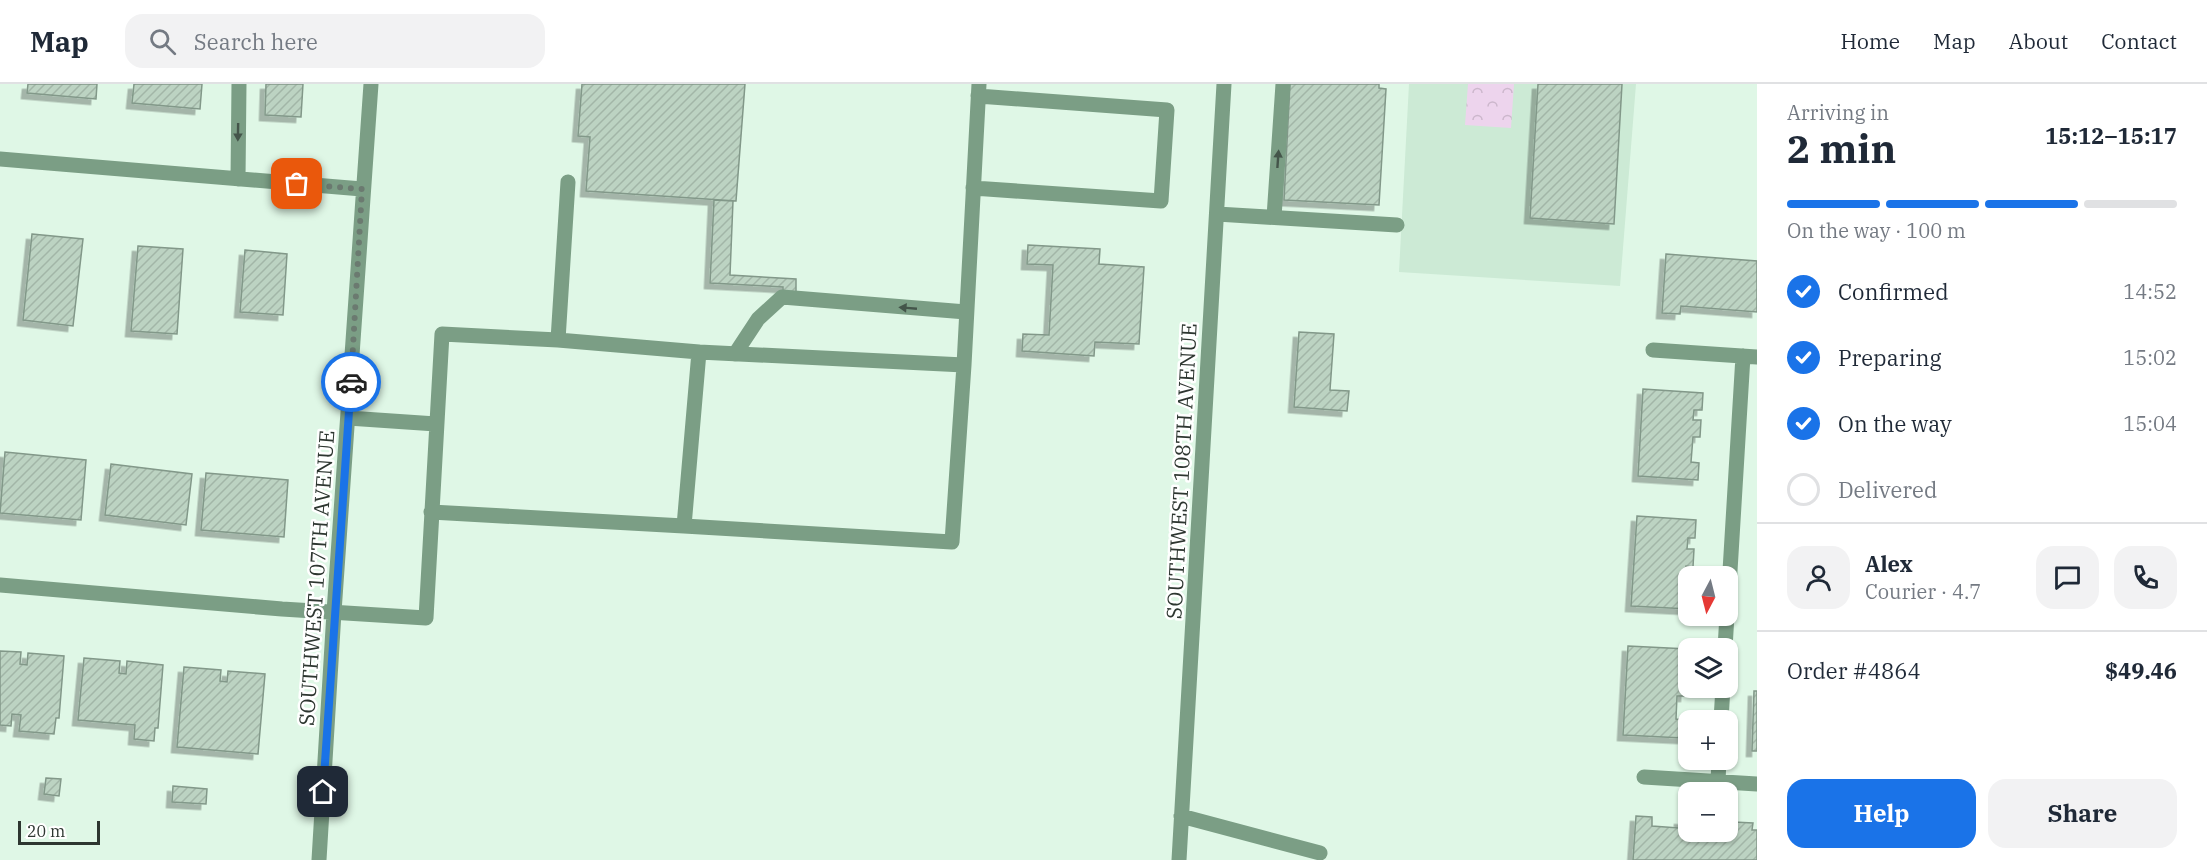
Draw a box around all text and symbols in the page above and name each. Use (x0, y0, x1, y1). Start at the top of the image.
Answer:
search box (125, 14, 545, 68)
text: Map (30, 23, 89, 60)
icon: search (146, 25, 179, 58)
text: Search here (194, 27, 318, 56)
text: Home (1840, 27, 1900, 55)
text: Map (1933, 27, 1976, 55)
text: About (2009, 27, 2068, 55)
text: Contact (2101, 27, 2177, 55)
text: Arriving in (1787, 99, 1889, 126)
text: 15:12–15:17 (2045, 121, 2177, 150)
one-way arrow (233, 122, 243, 141)
text: 2 min (1787, 123, 1896, 174)
one-way arrow (1273, 149, 1283, 168)
pin (271, 158, 322, 209)
icon: bag (280, 167, 313, 200)
text: On the way · 100 m (1787, 217, 1966, 244)
icon: check (1787, 275, 1820, 308)
text: Confirmed (1838, 277, 1949, 306)
text: 14:52 (2123, 278, 2177, 305)
one-way arrow (898, 303, 917, 313)
street label: SOUTHWEST 108TH AVENUE (1159, 322, 1203, 620)
icon: check (1787, 341, 1820, 374)
text: Preparing (1838, 343, 1942, 372)
text: 15:02 (2123, 344, 2177, 371)
courier (321, 352, 381, 412)
icon: car (335, 366, 368, 399)
icon: check (1787, 407, 1820, 440)
text: On the way (1838, 409, 1952, 438)
text: 15:04 (2123, 410, 2177, 437)
street label: SOUTHWEST 107TH AVENUE (292, 429, 340, 727)
text: Delivered (1838, 475, 1937, 504)
button: person (1787, 546, 1850, 609)
button: chat (2036, 546, 2099, 609)
button: phone (2114, 546, 2177, 609)
text: Alex (1865, 549, 1913, 578)
north arrow (1678, 566, 1738, 626)
map controls (1678, 566, 1738, 842)
text: Courier · 4.7 (1865, 578, 1981, 605)
button: layers (1678, 638, 1738, 698)
text: Order #4864 (1787, 656, 1921, 685)
text: $49.46 (2105, 656, 2177, 685)
button: + (1678, 710, 1738, 770)
pin (297, 766, 348, 817)
icon: home (306, 775, 339, 808)
button: Help (1787, 779, 1976, 848)
button: Share (1988, 779, 2177, 848)
button: − (1678, 782, 1738, 842)
scale bar (18, 818, 100, 846)
text: 20 m (27, 821, 65, 841)

